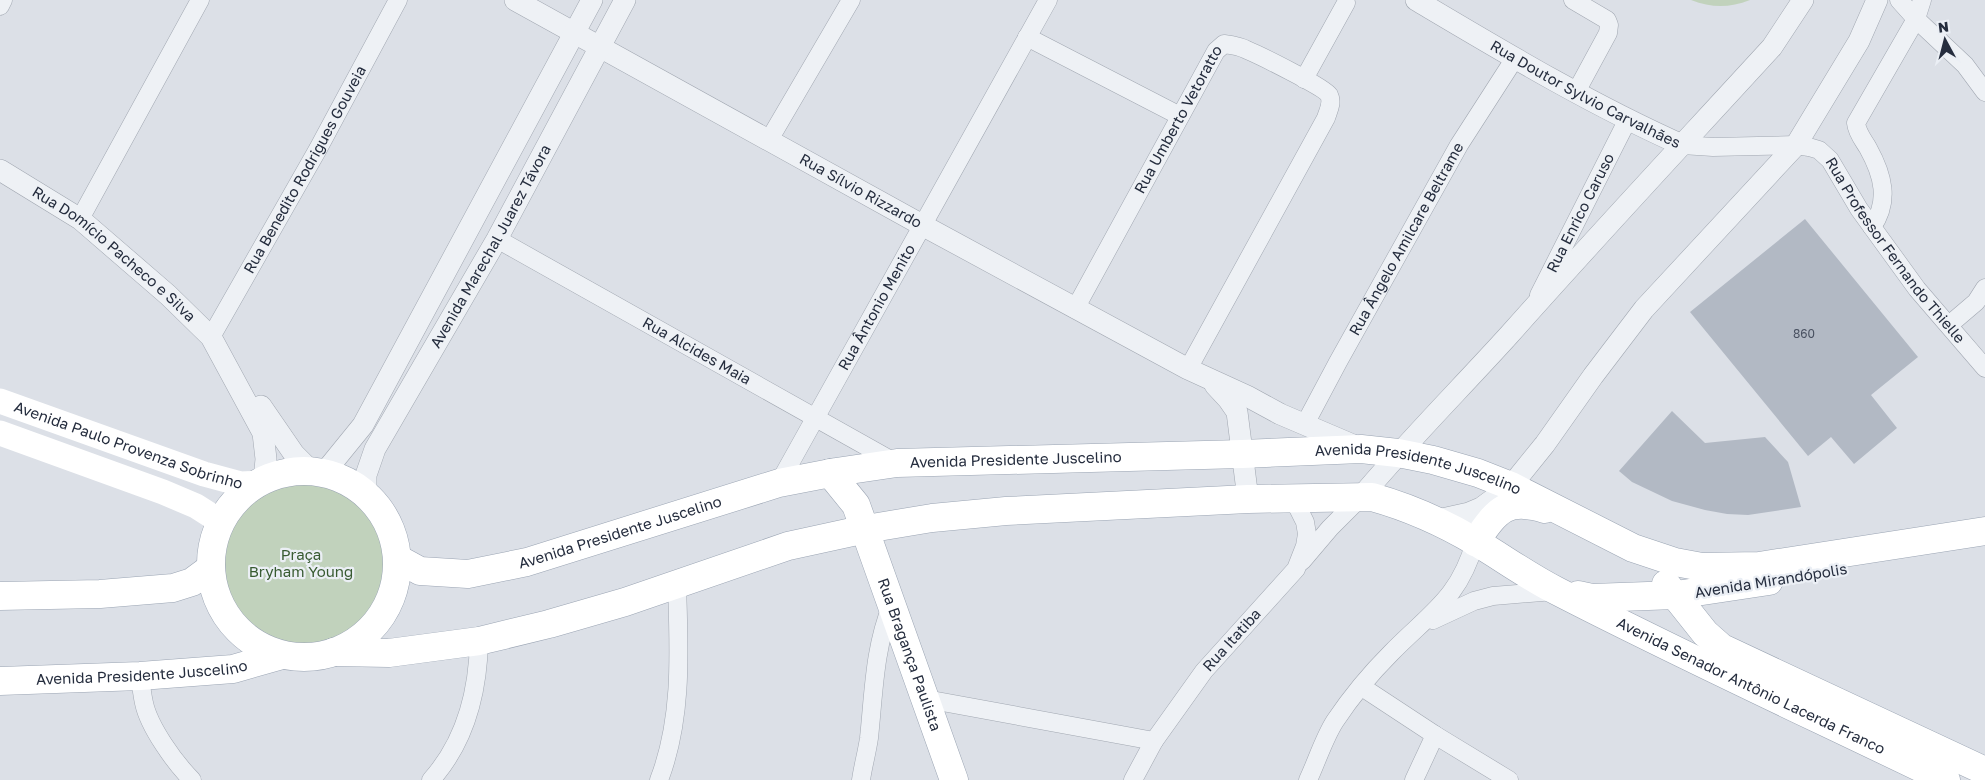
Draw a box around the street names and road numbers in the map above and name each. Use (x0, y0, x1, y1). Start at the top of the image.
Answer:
street label: Rua Doutor Sylvio Carvalhães (1487, 36, 1684, 151)
street label: Rua Umberto Vetoratto (1130, 40, 1225, 196)
street label: Rua Benedito Rodrigues Gouveia (239, 62, 369, 276)
street label: Rua Ângelo Amilcare Beltrame (1345, 139, 1467, 338)
street label: Avenida Marechal Juarez Távora (426, 141, 554, 351)
street label: Rua Sílvio Rizzardo (797, 149, 925, 231)
street label: Rua Enrico Caruso (1542, 150, 1617, 275)
street label: Rua Professor Fernando Thielle (1822, 154, 1970, 347)
street label: Rua Domício Pacheco e Silva (29, 182, 200, 325)
street label: Rua Ântonio Menito (834, 241, 918, 373)
street label: Rua Alcides Maia (640, 313, 755, 388)
street label: Avenida Paulo Provenza Sobrinho (12, 397, 245, 492)
street label: Avenida Presidente Juscelino (1314, 439, 1525, 498)
street label: Avenida Presidente Juscelino (910, 447, 1122, 471)
street label: Avenida Presidente Juscelino (517, 492, 724, 571)
street label: Avenida Mirandópolis (1693, 559, 1848, 601)
street label: Rua Bragança Paulista (875, 575, 946, 733)
street label: Rua Itatiba (1198, 604, 1264, 674)
street label: Avenida Senador Antônio Lacerda Franco (1614, 613, 1888, 757)
street label: Avenida Presidente Juscelino (36, 655, 249, 688)

